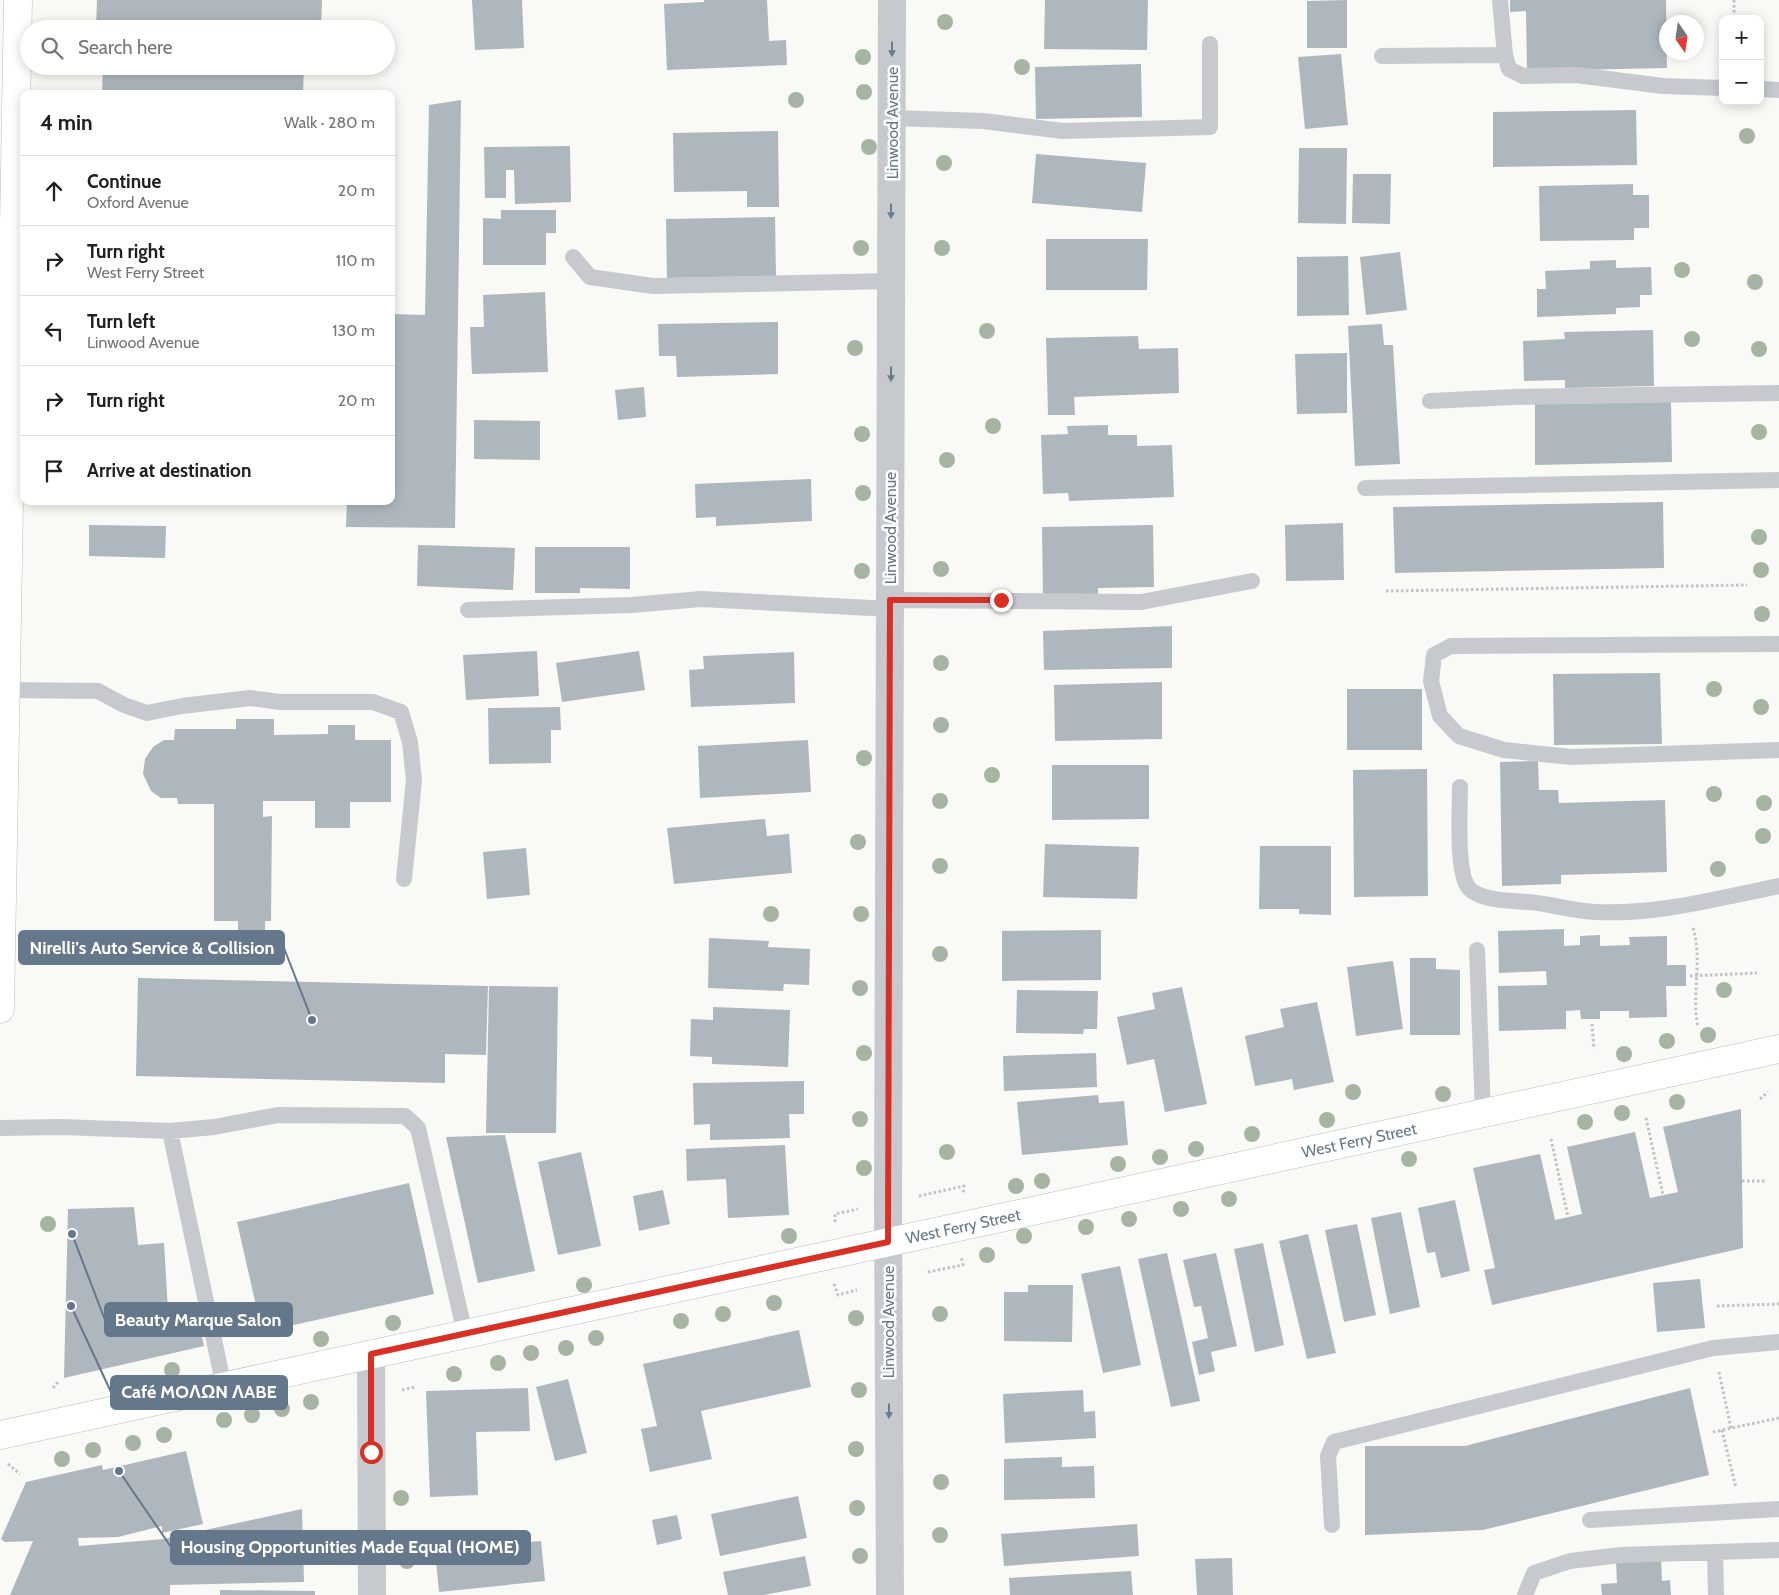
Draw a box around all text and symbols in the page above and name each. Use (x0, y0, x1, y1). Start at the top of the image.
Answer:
north arrow (1659, 15, 1704, 60)
map controls (1719, 15, 1764, 105)
button: + (1719, 15, 1764, 60)
search box (20, 20, 395, 75)
icon: search (38, 34, 66, 62)
text: Search here (78, 36, 172, 59)
one-way arrow (888, 41, 896, 57)
button: − (1719, 60, 1764, 105)
street label: Linwood Avenue (883, 67, 902, 179)
text: 4 min (40, 110, 93, 135)
text: Walk · 280 m (284, 113, 375, 132)
text: Continue (87, 170, 161, 193)
icon: ahead (40, 177, 68, 205)
text: 20 m (338, 181, 375, 200)
text: Oxford Avenue (87, 193, 189, 212)
one-way arrow (887, 203, 895, 219)
text: Turn right (87, 240, 165, 263)
icon: right (40, 247, 68, 275)
text: 110 m (336, 251, 375, 270)
text: West Ferry Street (87, 263, 204, 282)
text: Turn left (87, 310, 155, 333)
icon: left (40, 317, 68, 345)
text: 130 m (332, 321, 375, 340)
text: Linwood Avenue (87, 333, 200, 352)
one-way arrow (887, 366, 895, 382)
icon: right (40, 387, 68, 415)
text: Turn right (87, 389, 165, 412)
text: 20 m (338, 391, 375, 410)
icon: arrive (40, 457, 68, 485)
text: Arrive at destination (87, 459, 251, 482)
street label: Linwood Avenue (881, 472, 900, 584)
route end (990, 589, 1013, 612)
callout: Nirelli's Auto Service & Collision (19, 931, 284, 964)
text: Nirelli's Auto Service & Collision (30, 937, 274, 959)
street label: West Ferry Street (1300, 1119, 1419, 1162)
street label: West Ferry Street (904, 1205, 1023, 1248)
street label: Linwood Avenue (879, 1266, 898, 1378)
callout: Beauty Marque Salon (105, 1303, 292, 1336)
text: Beauty Marque Salon (115, 1309, 281, 1331)
callout: Café MOΛΩN ΛABE (111, 1376, 287, 1409)
text: Café MOΛΩN ΛABE (121, 1381, 277, 1403)
one-way arrow (885, 1403, 893, 1419)
route start (360, 1441, 383, 1464)
callout: Housing Opportunities Made Equal (HOME) (171, 1531, 530, 1564)
text: Housing Opportunities Made Equal (HOME) (180, 1536, 520, 1558)

